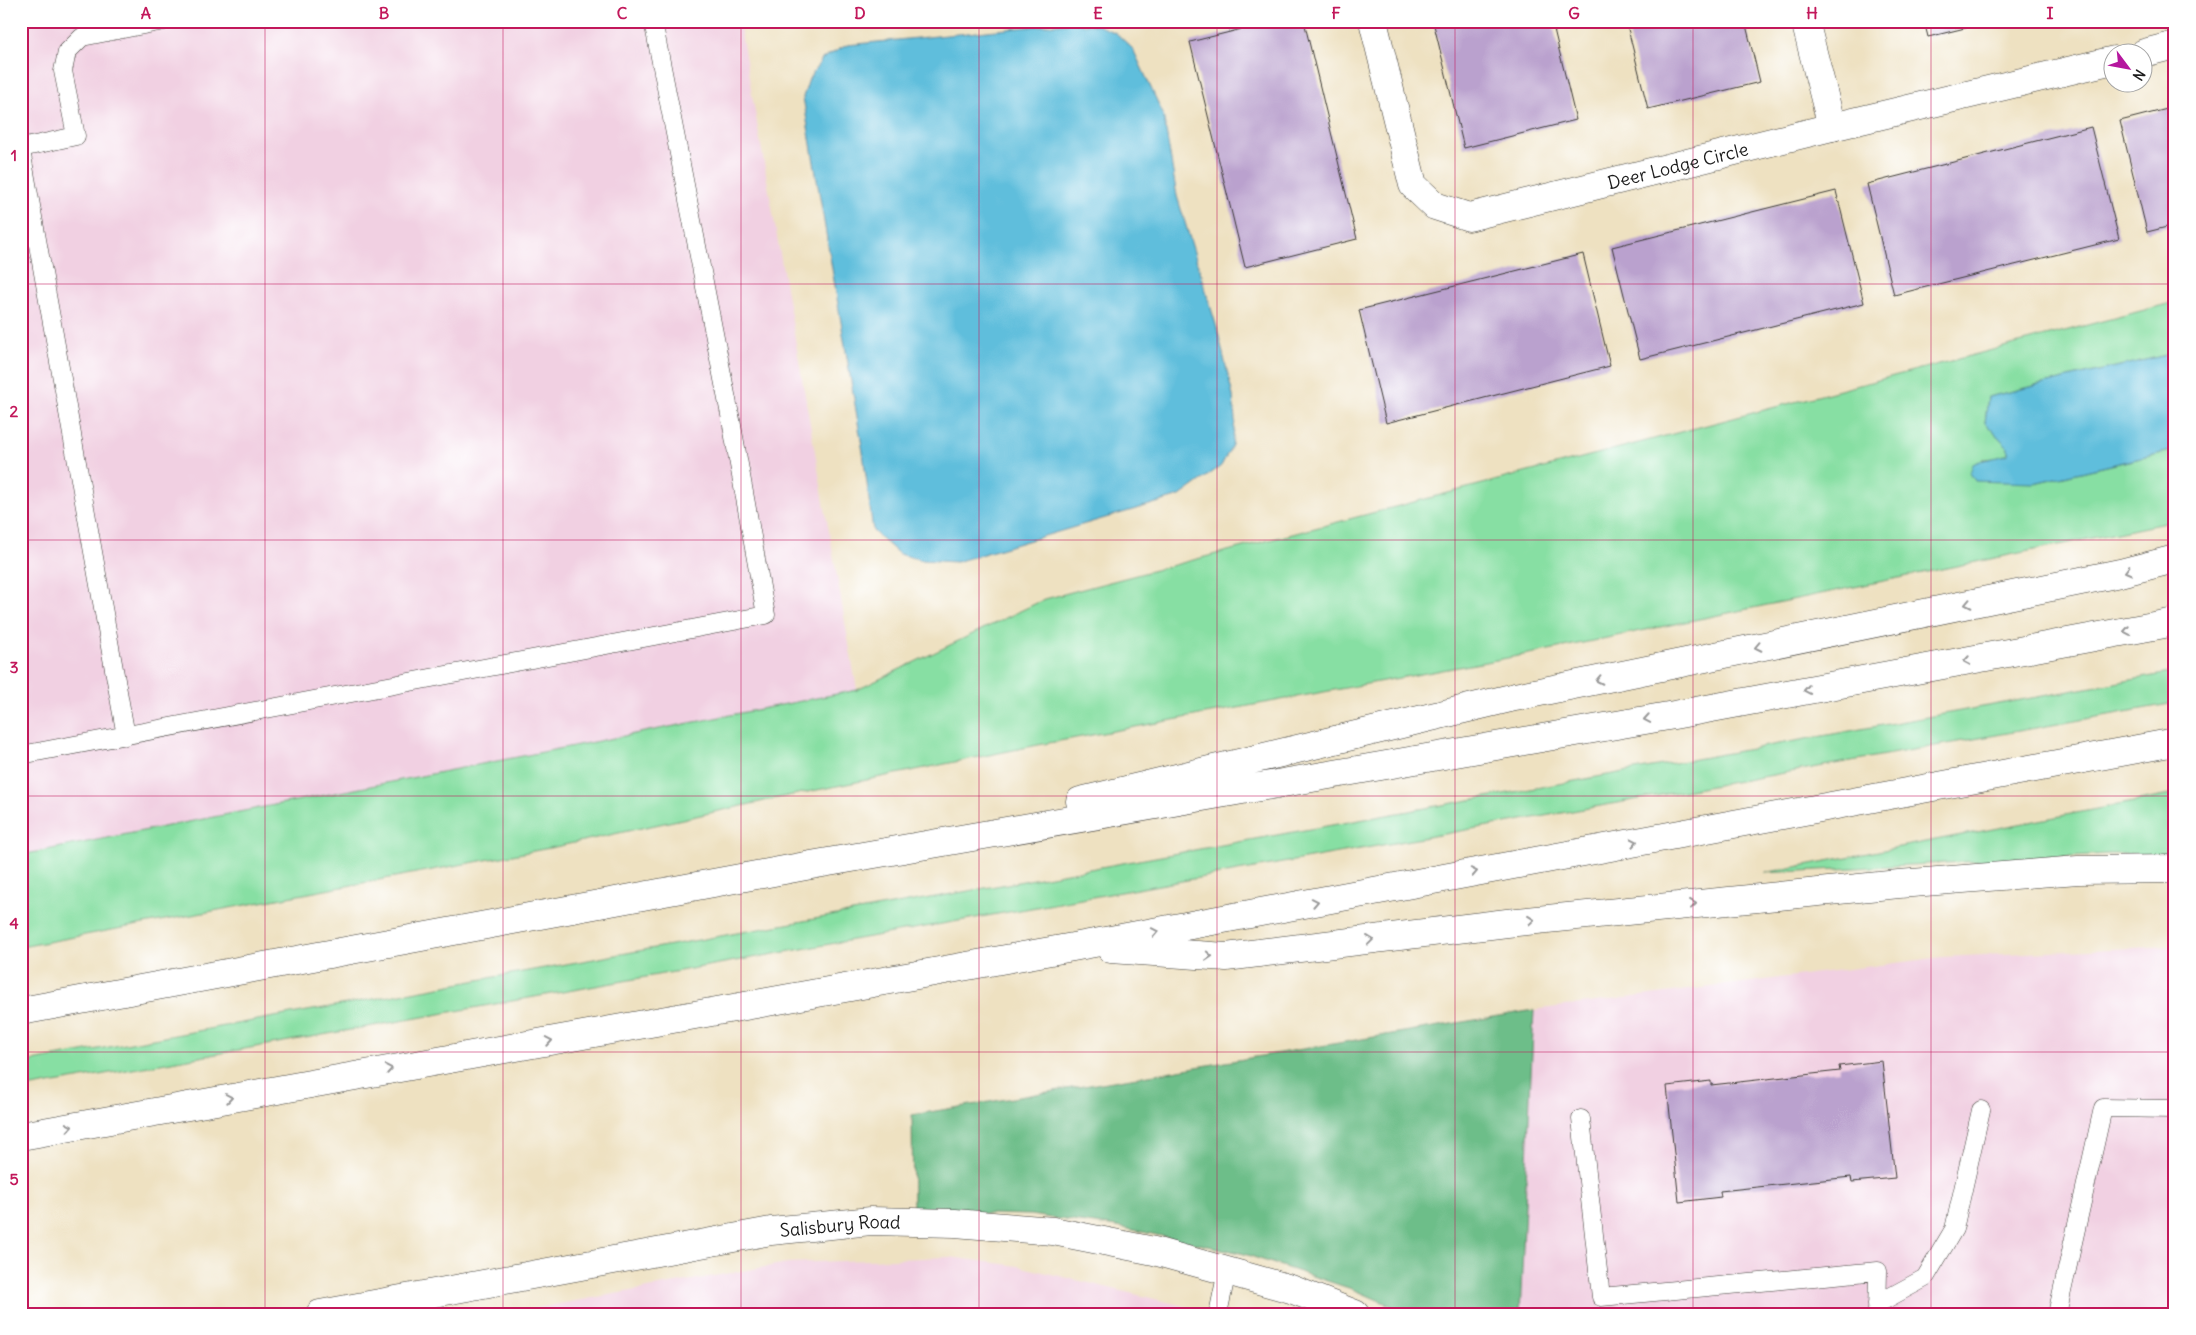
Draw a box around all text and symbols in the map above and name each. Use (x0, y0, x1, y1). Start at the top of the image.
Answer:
text: A (141, 3, 151, 23)
text: B (379, 3, 390, 23)
text: C (617, 3, 628, 23)
text: D (854, 3, 866, 23)
text: E (1093, 3, 1103, 23)
text: F (1331, 3, 1341, 23)
text: G (1568, 3, 1580, 23)
text: H (1806, 3, 1818, 23)
text: I (2047, 3, 2054, 23)
north arrow (2104, 42, 2154, 92)
text: N (2129, 66, 2149, 84)
street label: Deer Lodge Circle (1605, 137, 1750, 194)
text: 1 (11, 145, 17, 165)
text: 2 (10, 401, 19, 421)
one-way arrow (2123, 565, 2132, 576)
one-way arrow (1964, 599, 1973, 609)
one-way arrow (2122, 626, 2131, 636)
one-way arrow (1753, 642, 1762, 652)
one-way arrow (1963, 655, 1971, 665)
text: 3 (9, 657, 19, 677)
one-way arrow (1594, 674, 1603, 685)
one-way arrow (1803, 684, 1812, 695)
one-way arrow (1643, 714, 1652, 724)
one-way arrow (1630, 838, 1639, 848)
one-way arrow (1470, 868, 1479, 878)
one-way arrow (1310, 897, 1319, 907)
one-way arrow (1689, 899, 1697, 910)
text: 4 (9, 913, 19, 933)
one-way arrow (1528, 915, 1536, 926)
one-way arrow (1151, 927, 1159, 937)
one-way arrow (1366, 935, 1374, 946)
one-way arrow (1205, 950, 1213, 961)
one-way arrow (545, 1036, 553, 1046)
one-way arrow (385, 1065, 394, 1075)
one-way arrow (225, 1094, 234, 1104)
one-way arrow (65, 1122, 74, 1132)
text: 5 (9, 1169, 19, 1189)
street label: Salisbury Road (779, 1209, 901, 1242)

